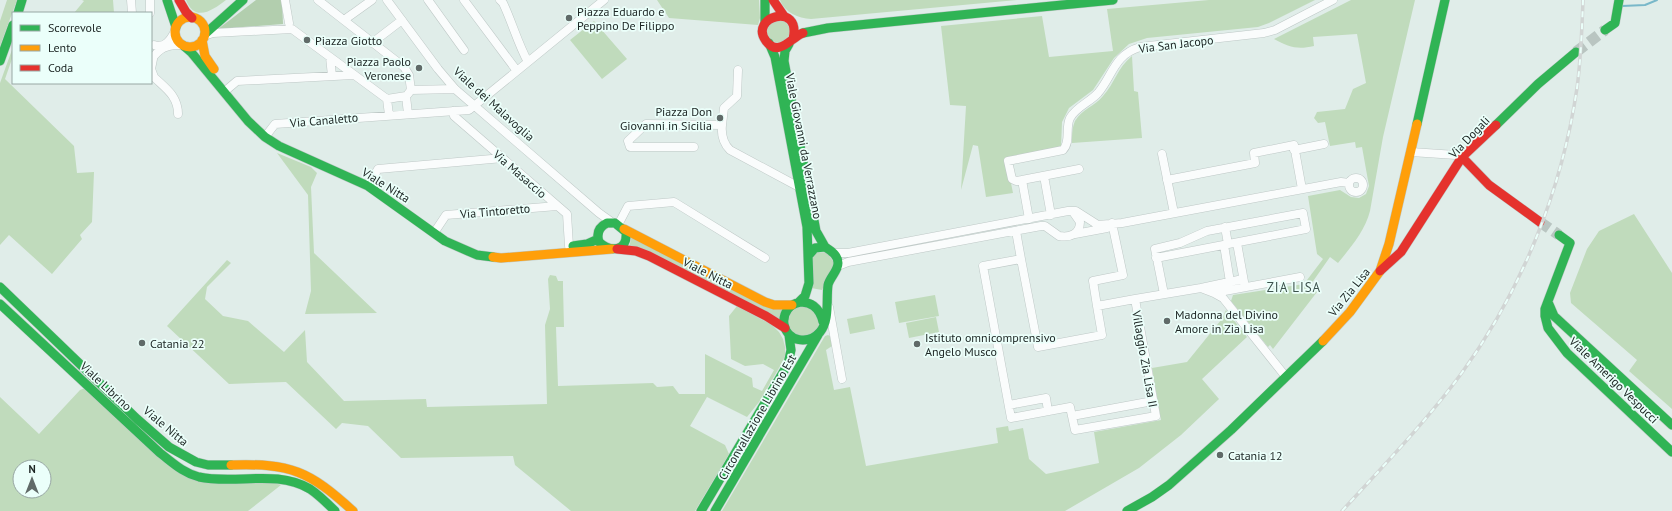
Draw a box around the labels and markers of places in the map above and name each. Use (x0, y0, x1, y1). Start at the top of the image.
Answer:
place label: Piazza Eduardo e Peppino De Filippo (577, 4, 674, 33)
marker: Piazza Eduardo e Peppino De Filippo (564, 13, 574, 23)
place label: Piazza Giotto (315, 33, 382, 48)
marker: Piazza Giotto (302, 35, 312, 45)
place label: Piazza Paolo Veronese (347, 54, 411, 83)
marker: Piazza Paolo Veronese (414, 63, 424, 73)
place label: Piazza Don Giovanni in Sicilia (620, 104, 712, 133)
marker: Piazza Don Giovanni in Sicilia (715, 113, 725, 123)
place label: Madonna del Divino Amore in Zia Lisa (1175, 307, 1278, 336)
marker: Madonna del Divino Amore in Zia Lisa (1162, 316, 1172, 326)
place label: Istituto omnicomprensivo Angelo Musco (925, 330, 1056, 359)
place label: Catania 22 (150, 336, 205, 351)
marker: Catania 22 (137, 338, 147, 348)
marker: Istituto omnicomprensivo Angelo Musco (912, 339, 922, 349)
place label: Catania 12 (1228, 448, 1283, 463)
marker: Catania 12 (1215, 450, 1225, 460)

